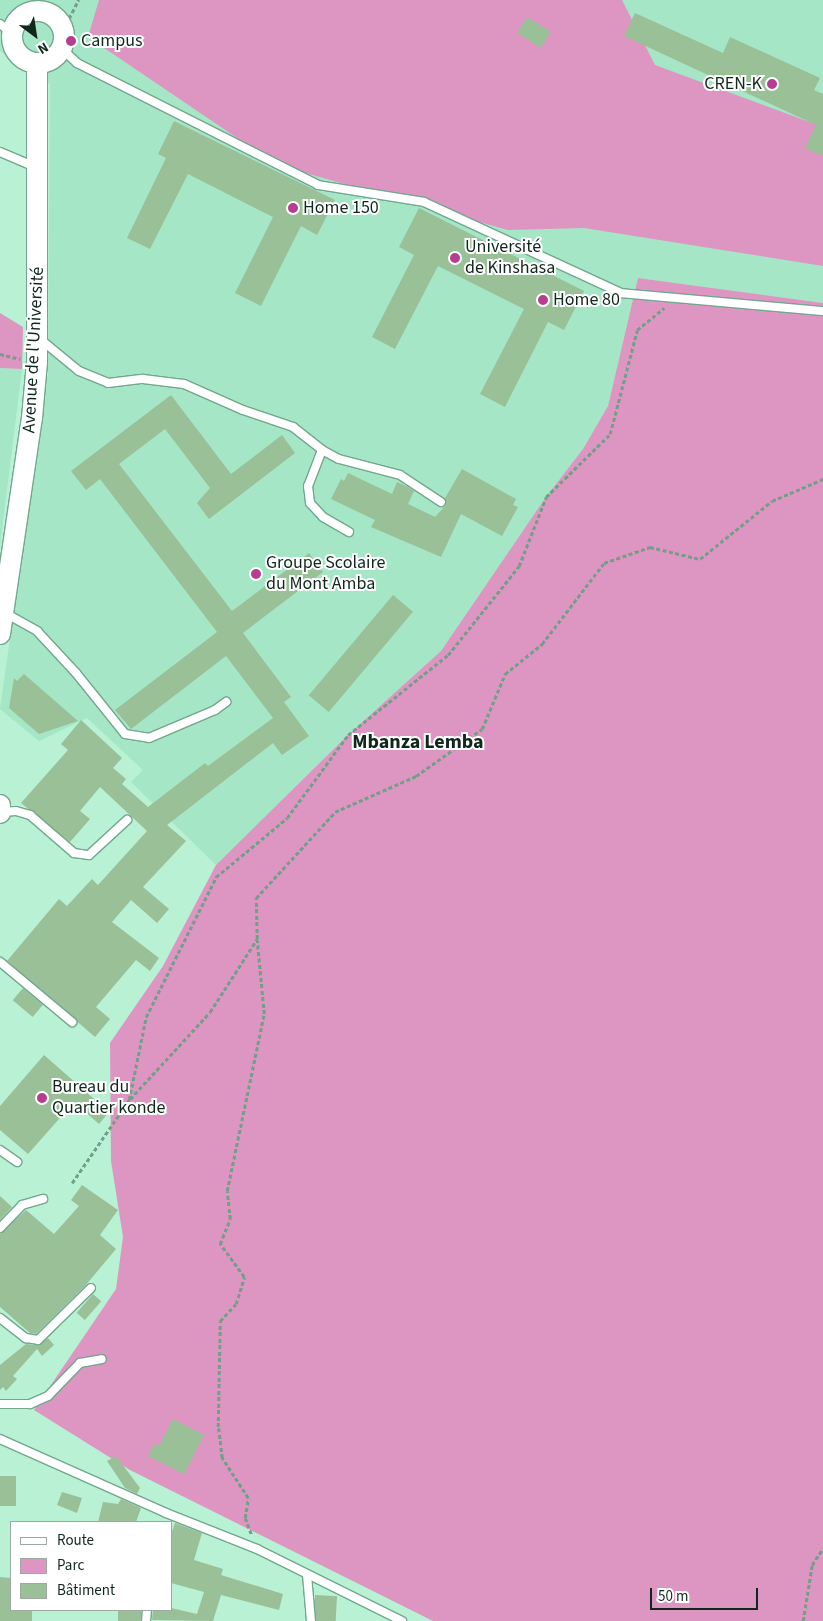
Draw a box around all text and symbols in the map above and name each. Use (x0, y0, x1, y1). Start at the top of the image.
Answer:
north arrow (10, 10, 60, 60)
place label: Campus (81, 30, 143, 52)
marker: Campus (65, 35, 77, 47)
text: N (34, 37, 52, 59)
place label: CREN-K (704, 73, 762, 95)
marker: CREN-K (766, 78, 778, 90)
place label: Home 150 (303, 197, 379, 219)
marker: Home 150 (287, 202, 299, 214)
place label: Université de Kinshasa (465, 237, 555, 280)
marker: Université de Kinshasa (449, 252, 461, 264)
street label: Avenue de l'Université (19, 266, 49, 434)
place label: Home 80 (553, 289, 620, 311)
marker: Home 80 (537, 294, 549, 306)
place label: Groupe Scolaire du Mont Amba (266, 553, 386, 596)
marker: Groupe Scolaire du Mont Amba (250, 568, 262, 580)
district label: Mbanza Lemba (352, 730, 484, 754)
place label: Bureau du Quartier konde (52, 1077, 165, 1120)
marker: Bureau du Quartier konde (36, 1092, 48, 1104)
legend (10, 1521, 172, 1611)
text: Route (57, 1530, 94, 1551)
text: Parc (57, 1555, 84, 1576)
scale bar (653, 1578, 760, 1610)
text: Bâtiment (57, 1580, 115, 1601)
text: 50 m (658, 1586, 688, 1607)

